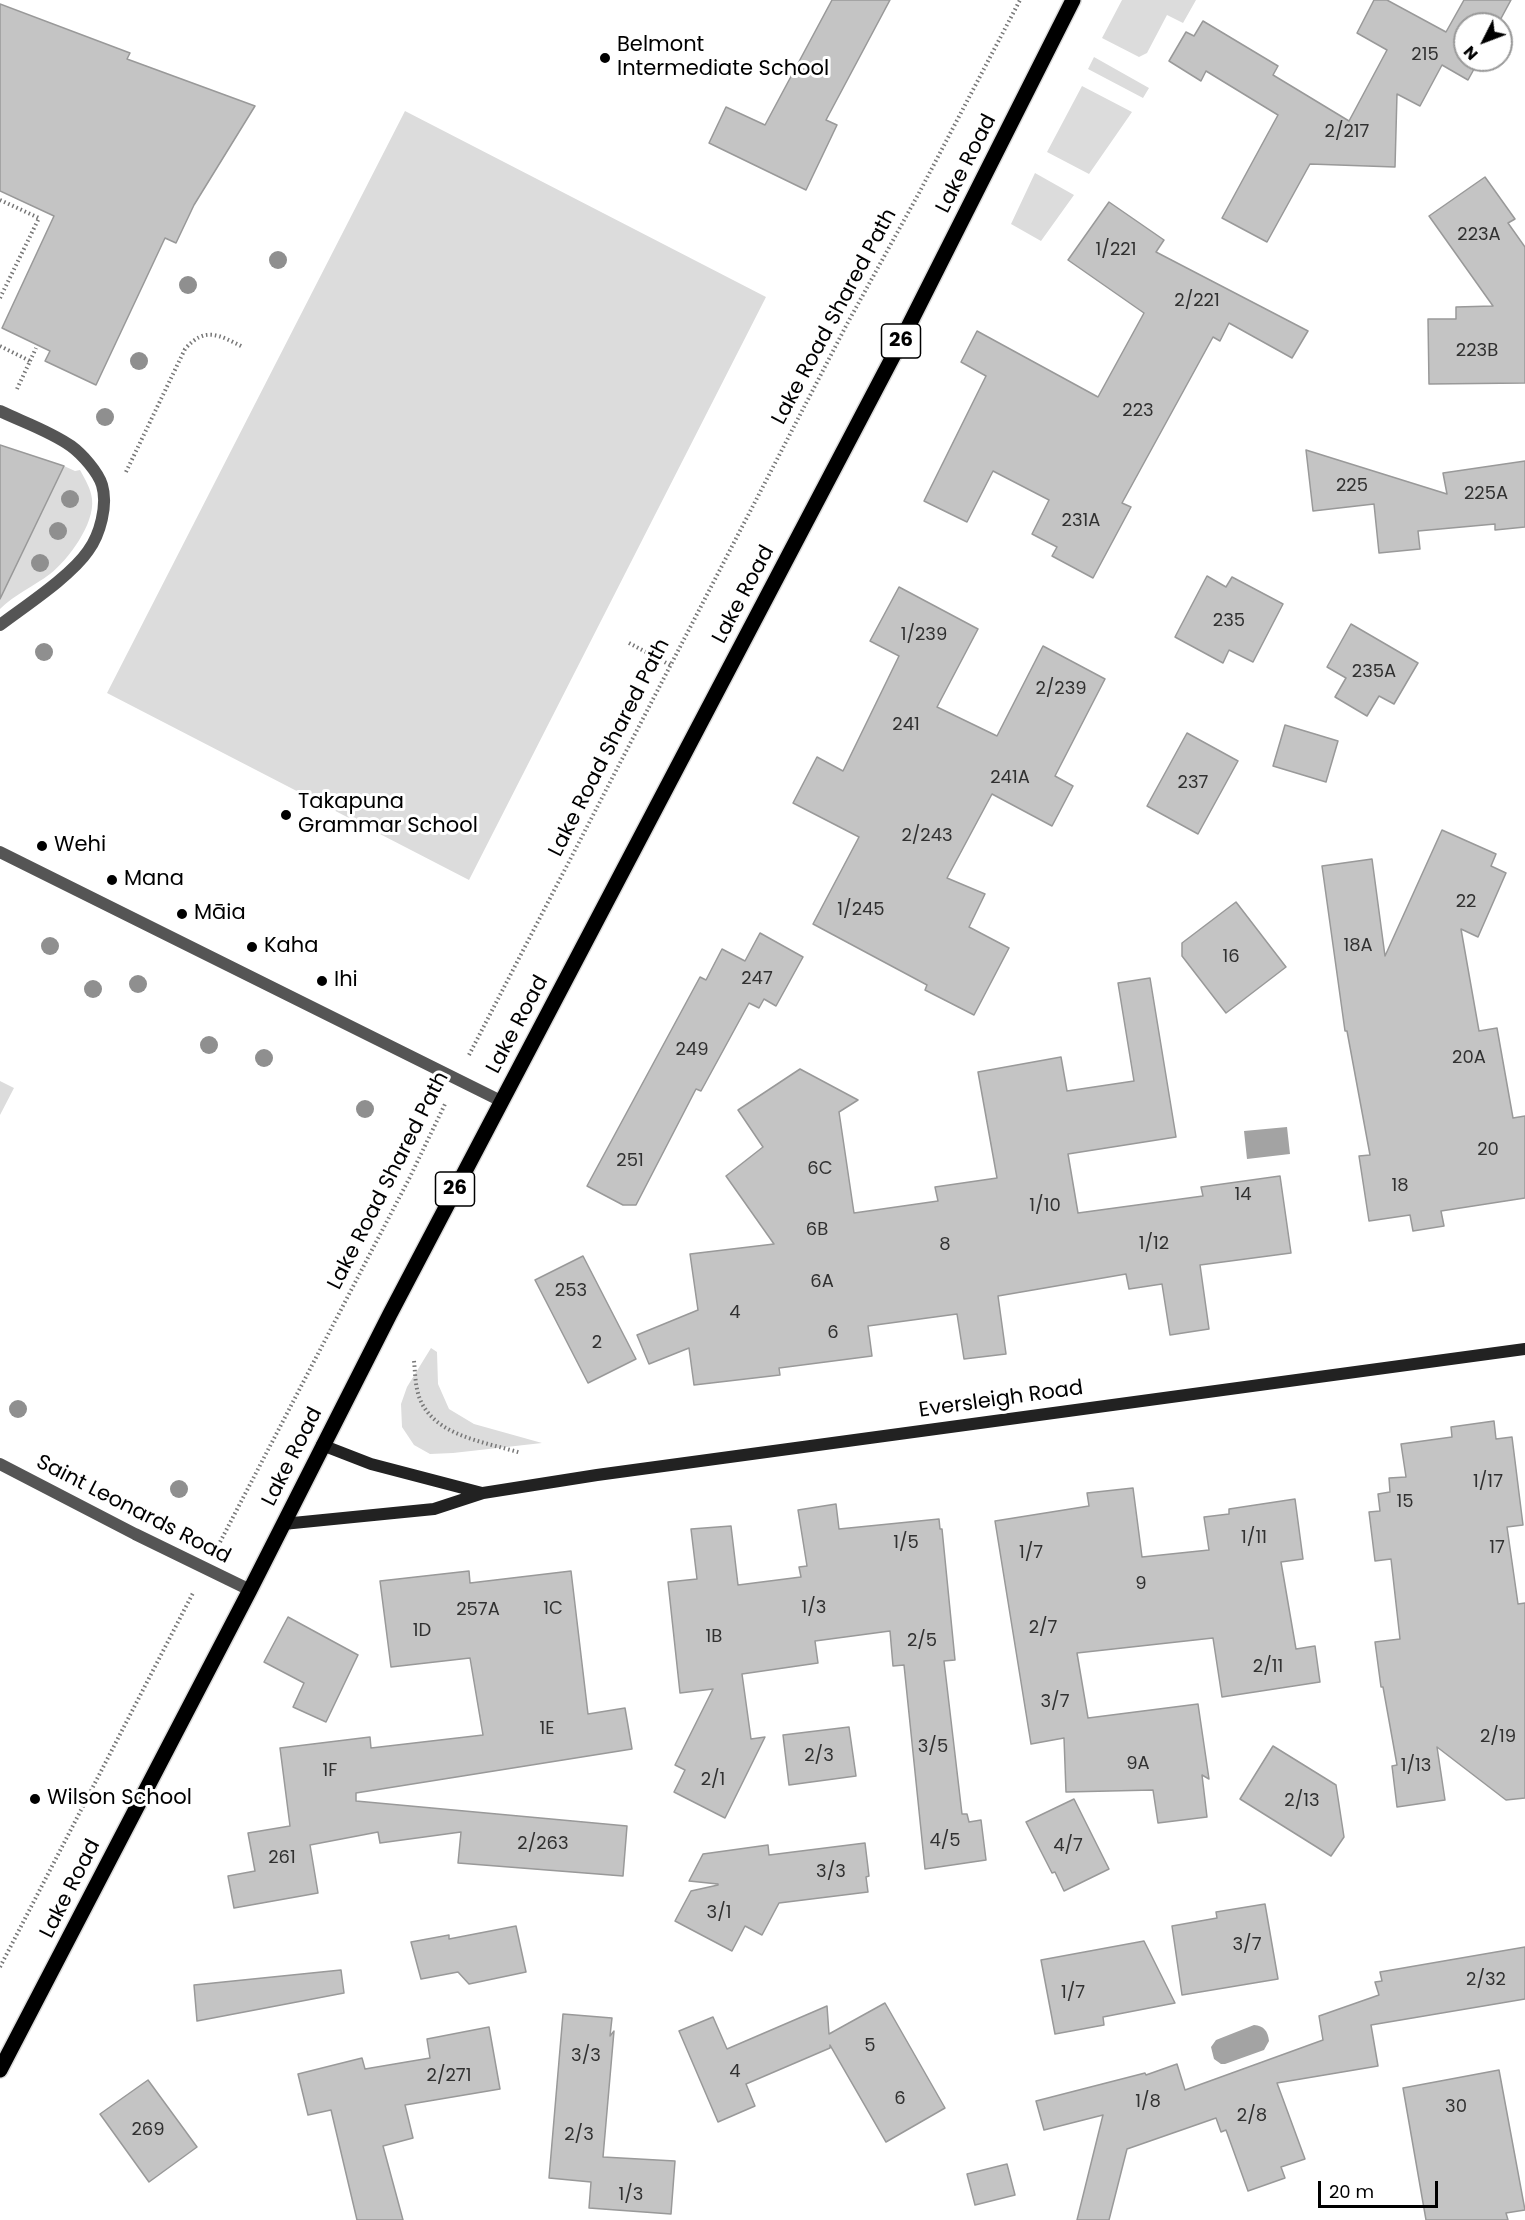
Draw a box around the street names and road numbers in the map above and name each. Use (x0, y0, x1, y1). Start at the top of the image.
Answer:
street label: Lake Road (931, 110, 1003, 218)
street label: Lake Road Shared Path (767, 205, 903, 429)
road number: 26 (882, 324, 920, 358)
street label: Lake Road (708, 542, 780, 648)
street label: Lake Road Shared Path (544, 635, 676, 861)
street label: Lake Road (482, 972, 554, 1078)
street label: Lake Road Shared Path (323, 1068, 455, 1294)
road number: 26 (436, 1172, 474, 1206)
street label: Eversleigh Road (917, 1376, 1085, 1424)
street label: Lake Road (257, 1403, 329, 1511)
street label: Saint Leonards Road (32, 1450, 234, 1570)
street label: Lake Road (35, 1835, 107, 1943)

